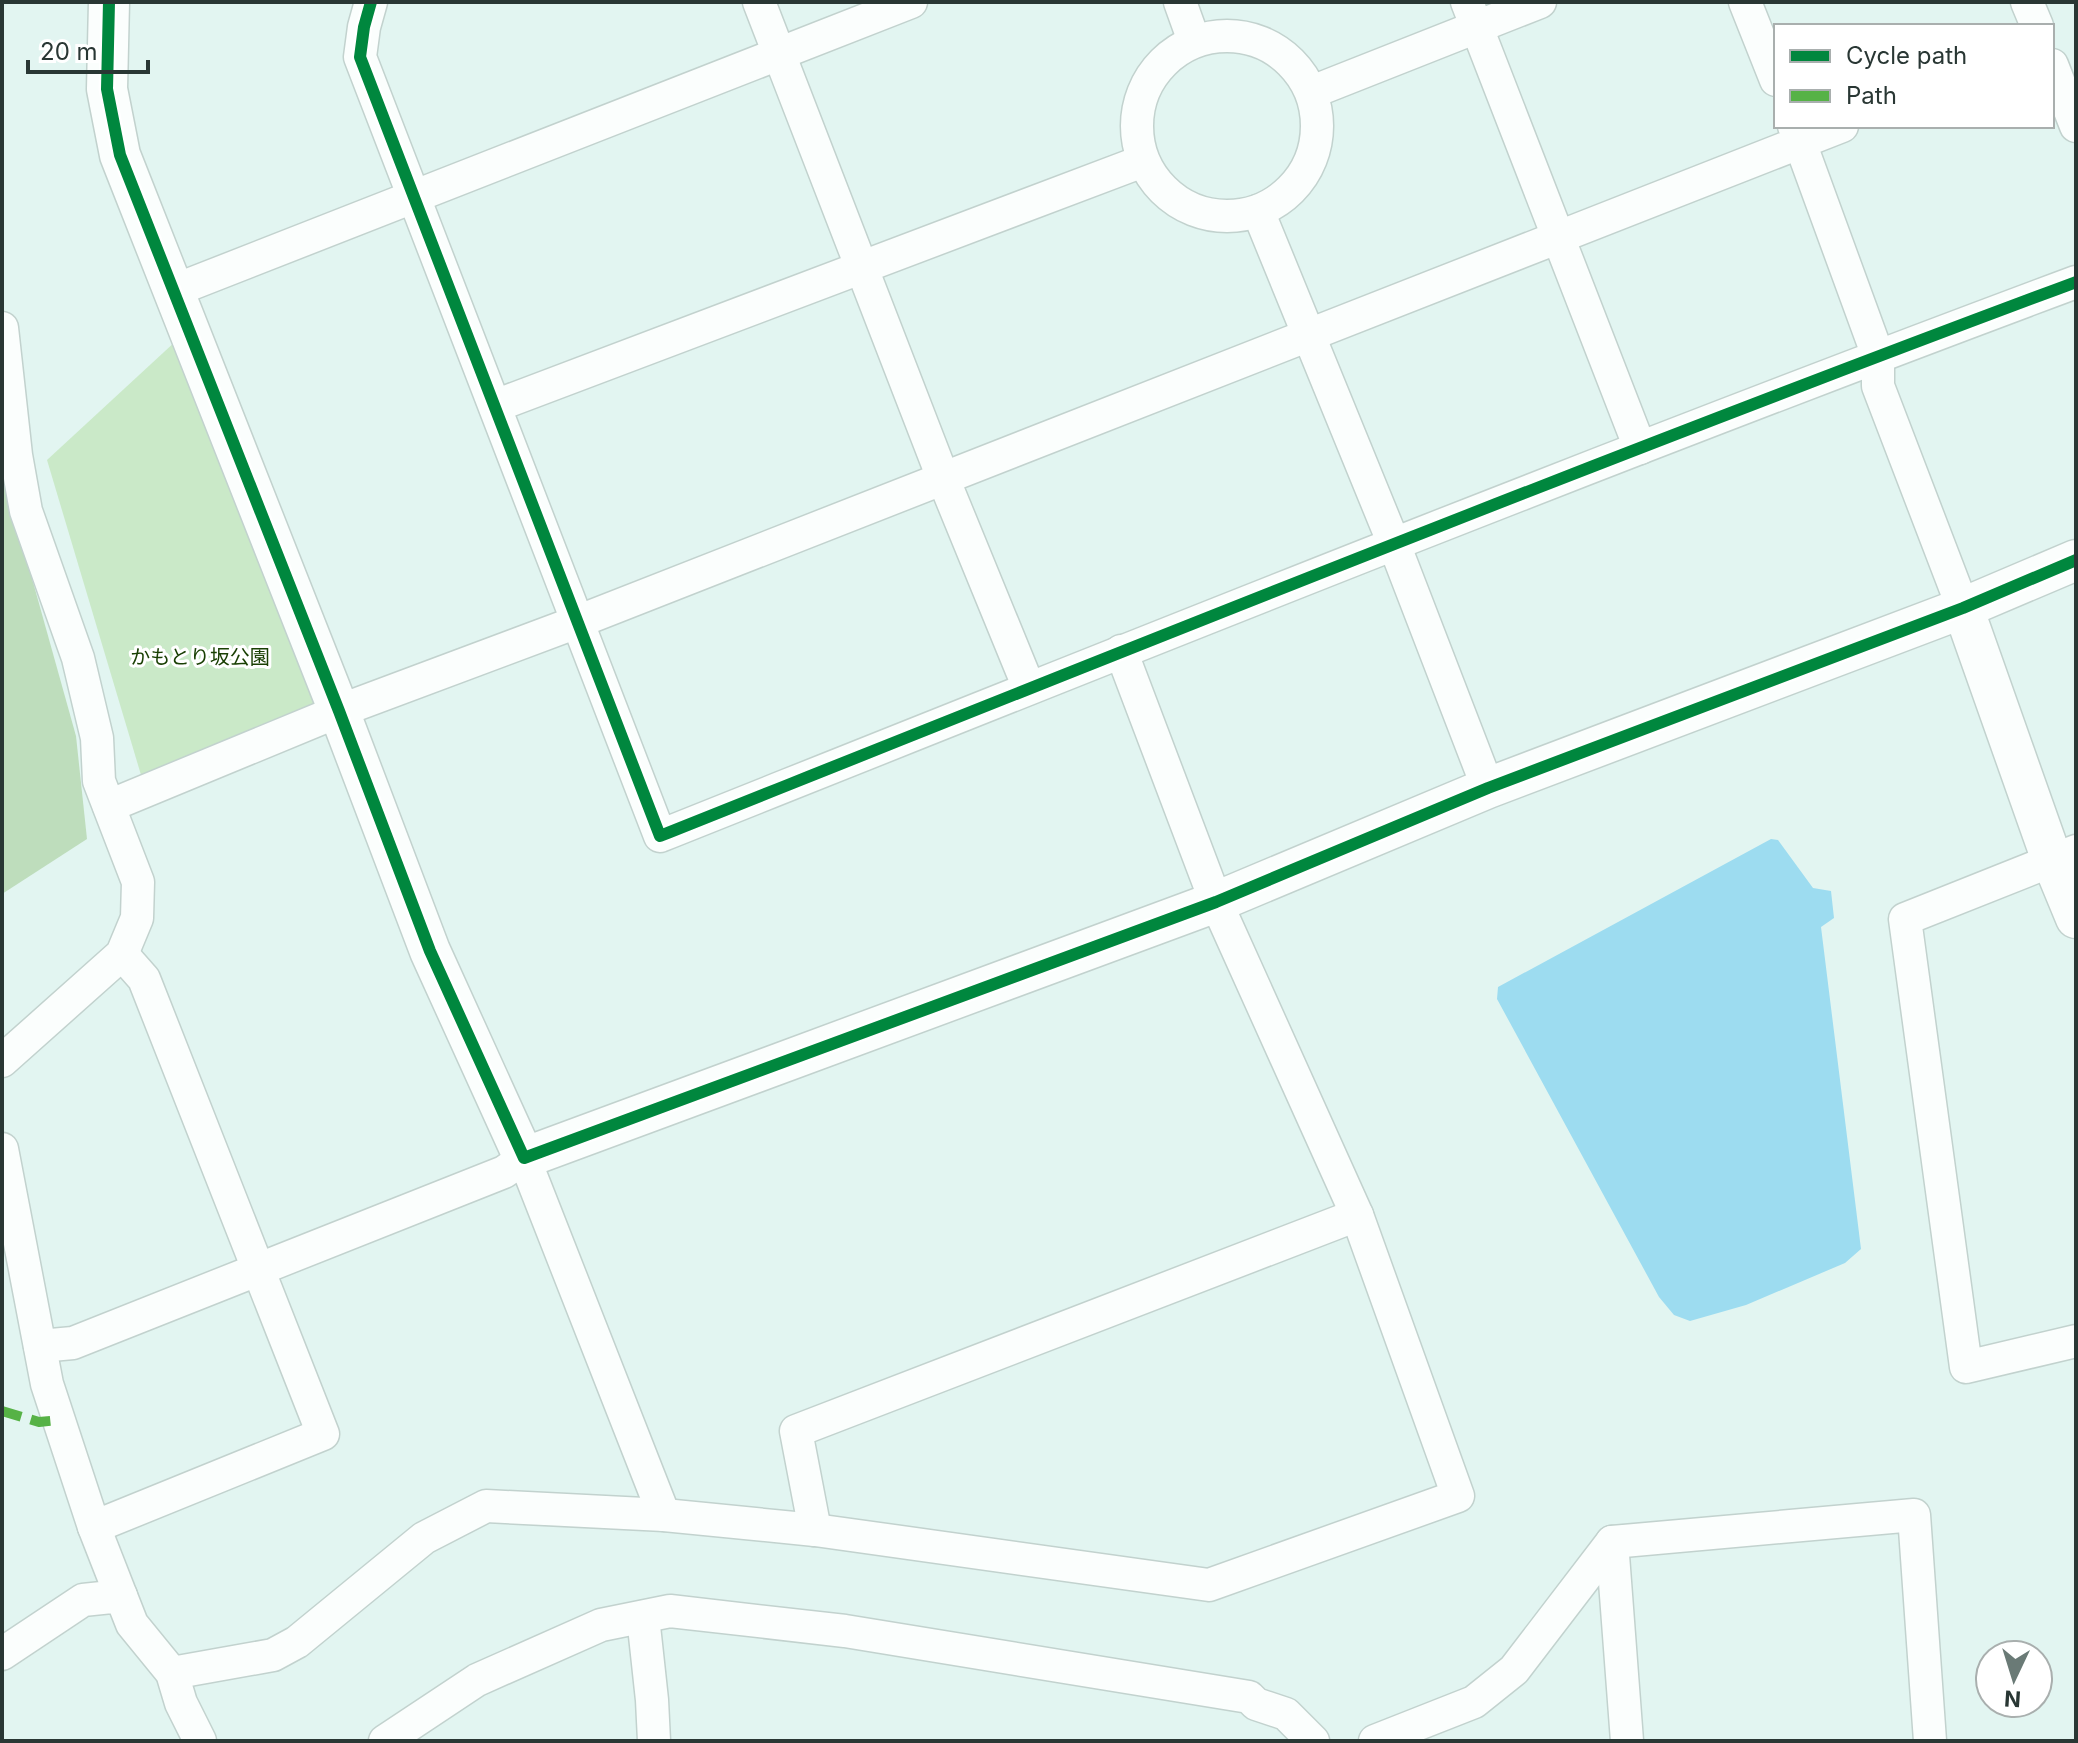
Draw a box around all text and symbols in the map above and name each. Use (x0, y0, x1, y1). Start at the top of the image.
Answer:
scale bar (28, 24, 148, 74)
legend (1774, 24, 2054, 128)
text: 20 m (40, 37, 98, 66)
text: Cycle path (1846, 41, 1967, 70)
text: Path (1846, 81, 1897, 110)
park label: かもとり坂公園 (130, 645, 270, 669)
north arrow (1974, 1639, 2054, 1719)
text: N (2003, 1685, 2022, 1713)

